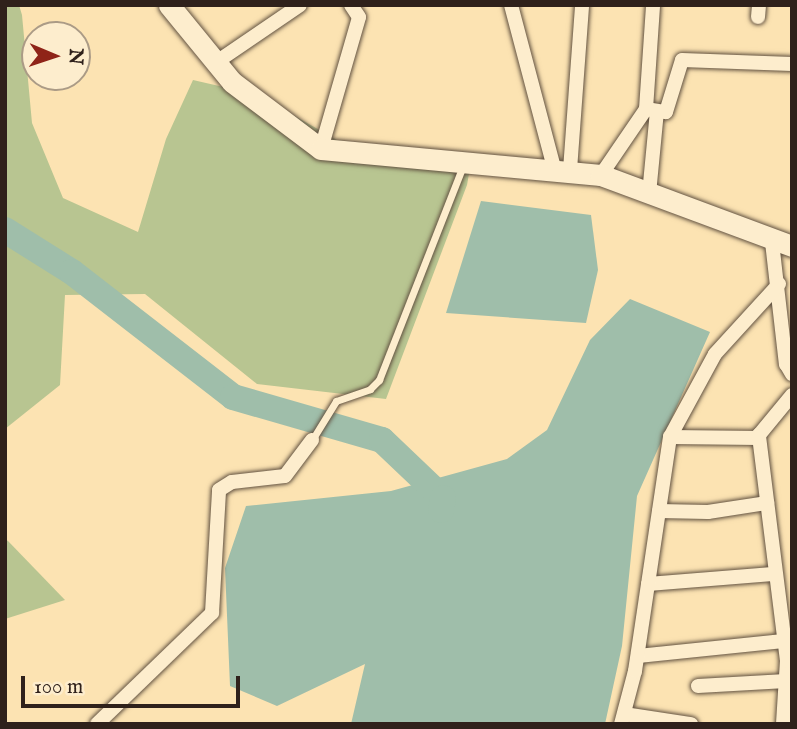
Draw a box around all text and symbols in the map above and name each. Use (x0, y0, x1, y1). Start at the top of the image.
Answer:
north arrow (21, 21, 91, 91)
text: N (63, 48, 87, 65)
scale bar (24, 662, 243, 706)
text: 100 m (34, 674, 83, 701)

